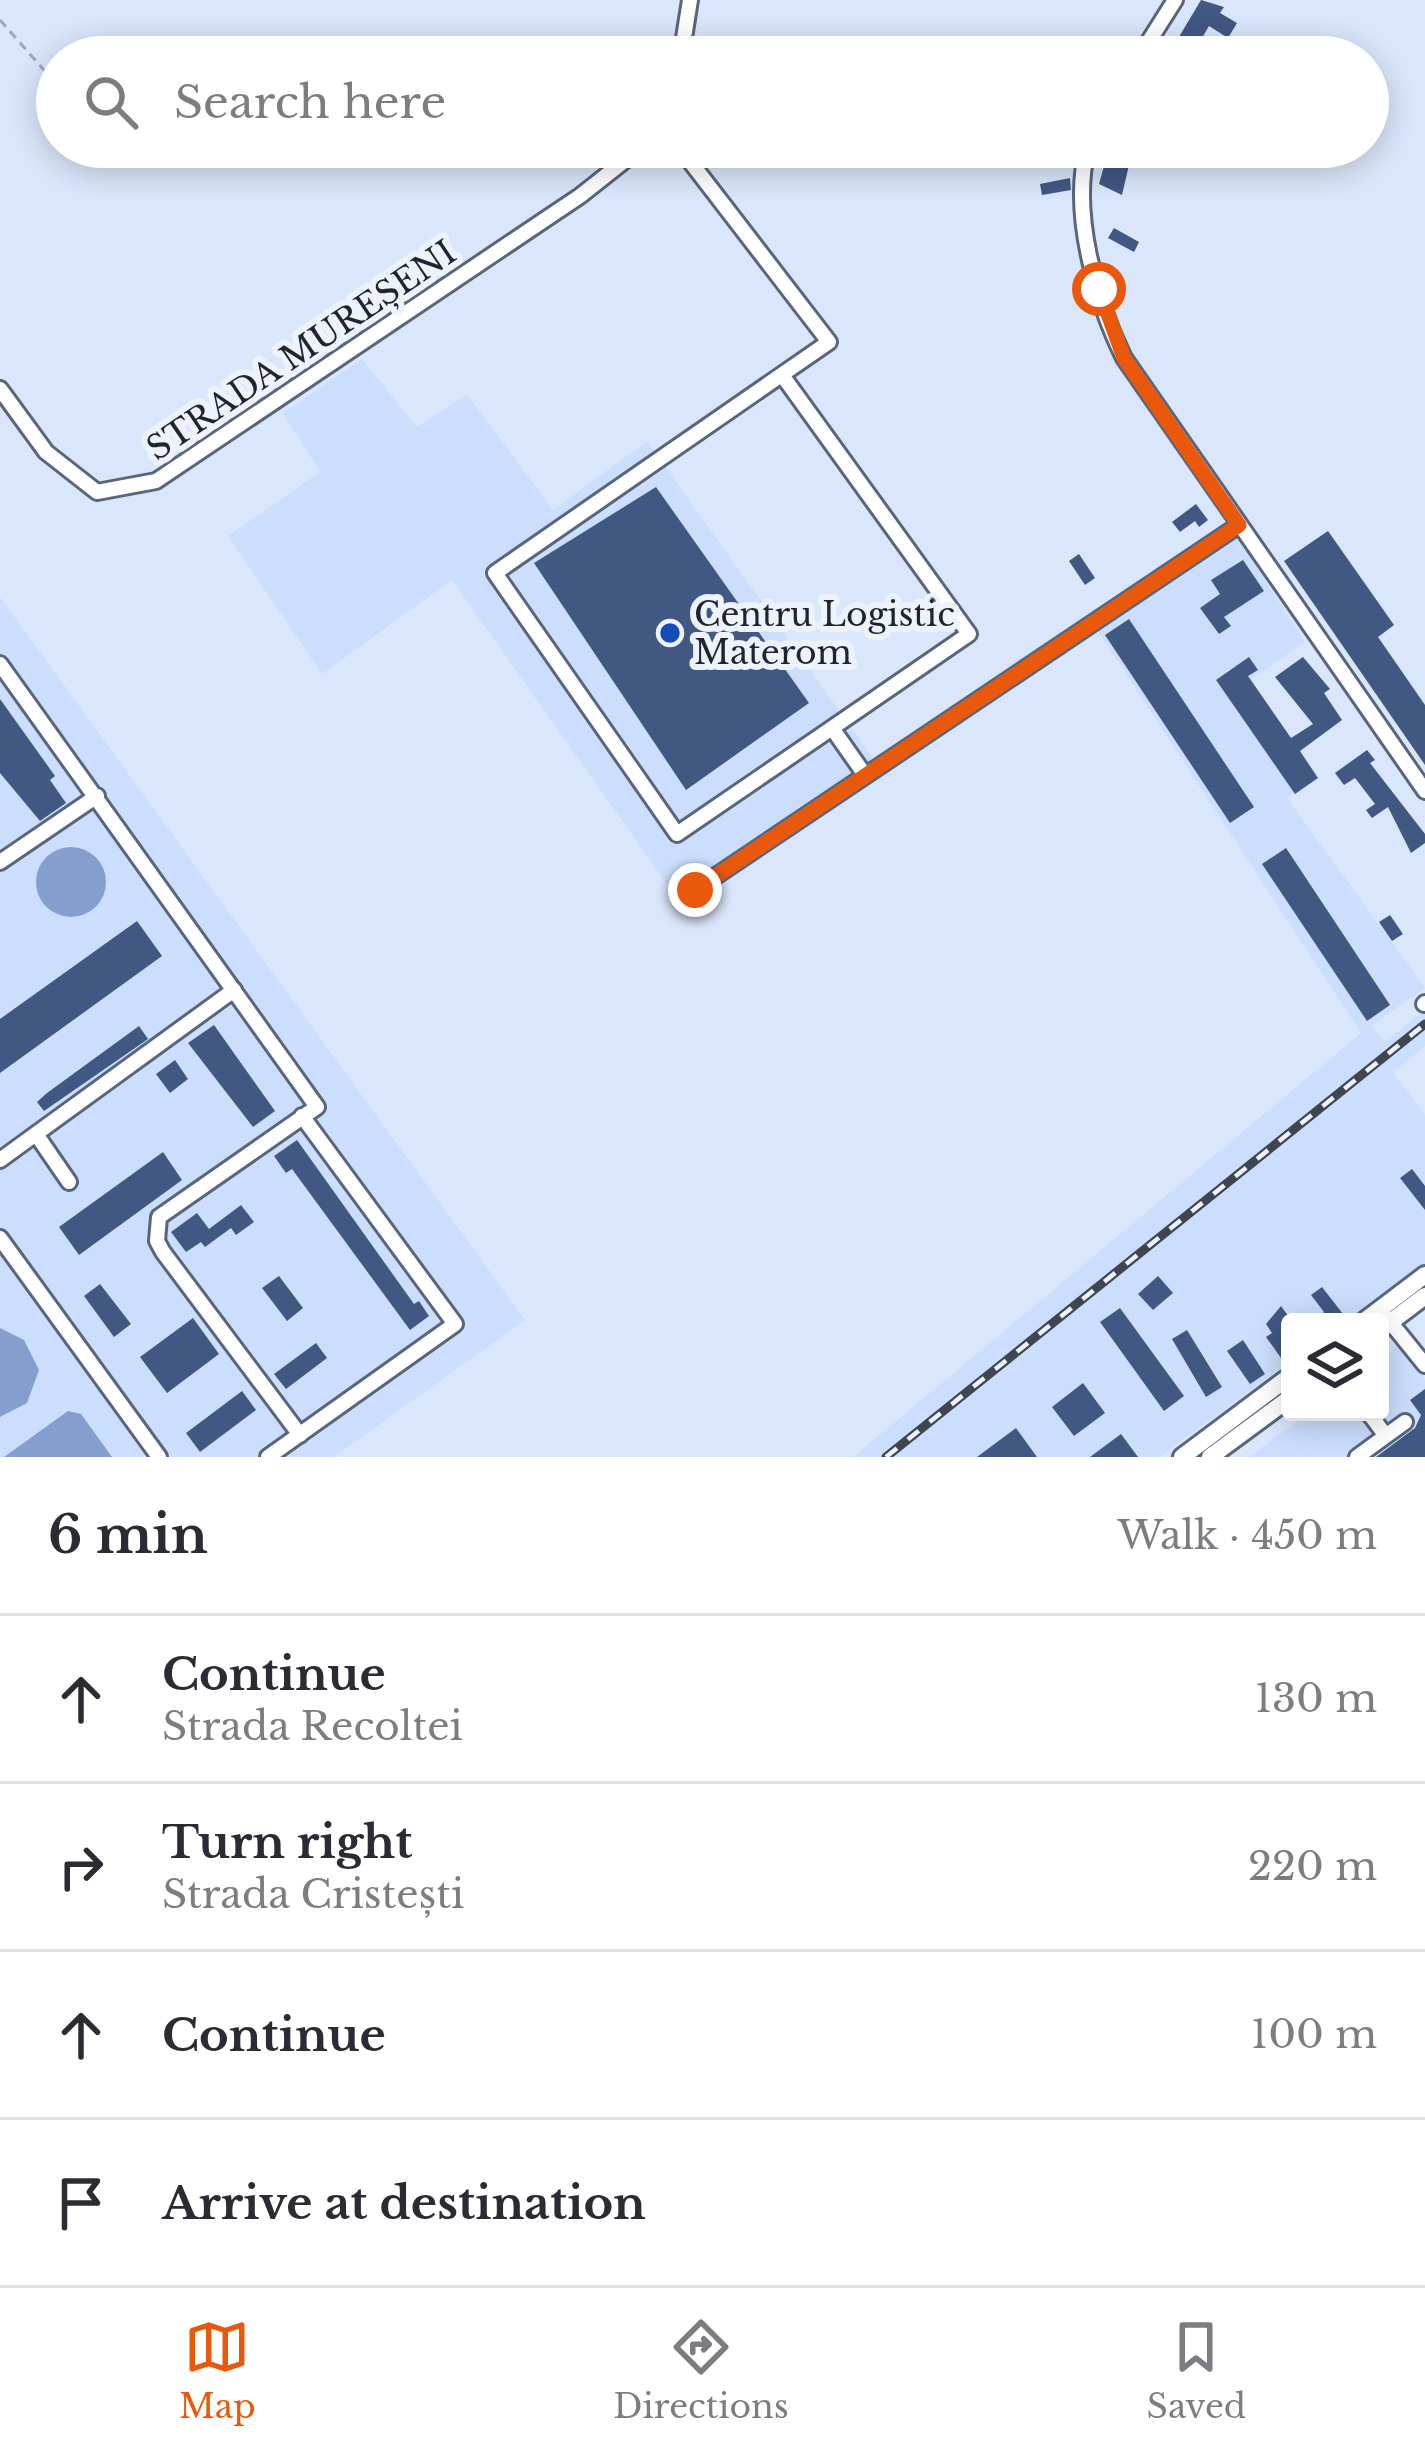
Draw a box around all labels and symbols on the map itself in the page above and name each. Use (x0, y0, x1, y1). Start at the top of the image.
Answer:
street label: STRADA MUREȘENI (139, 232, 464, 469)
route start (1072, 262, 1126, 316)
place label: Centru Logistic Materom (694, 594, 955, 673)
marker: Centru Logistic Materom (657, 620, 683, 646)
route end (668, 863, 722, 917)

